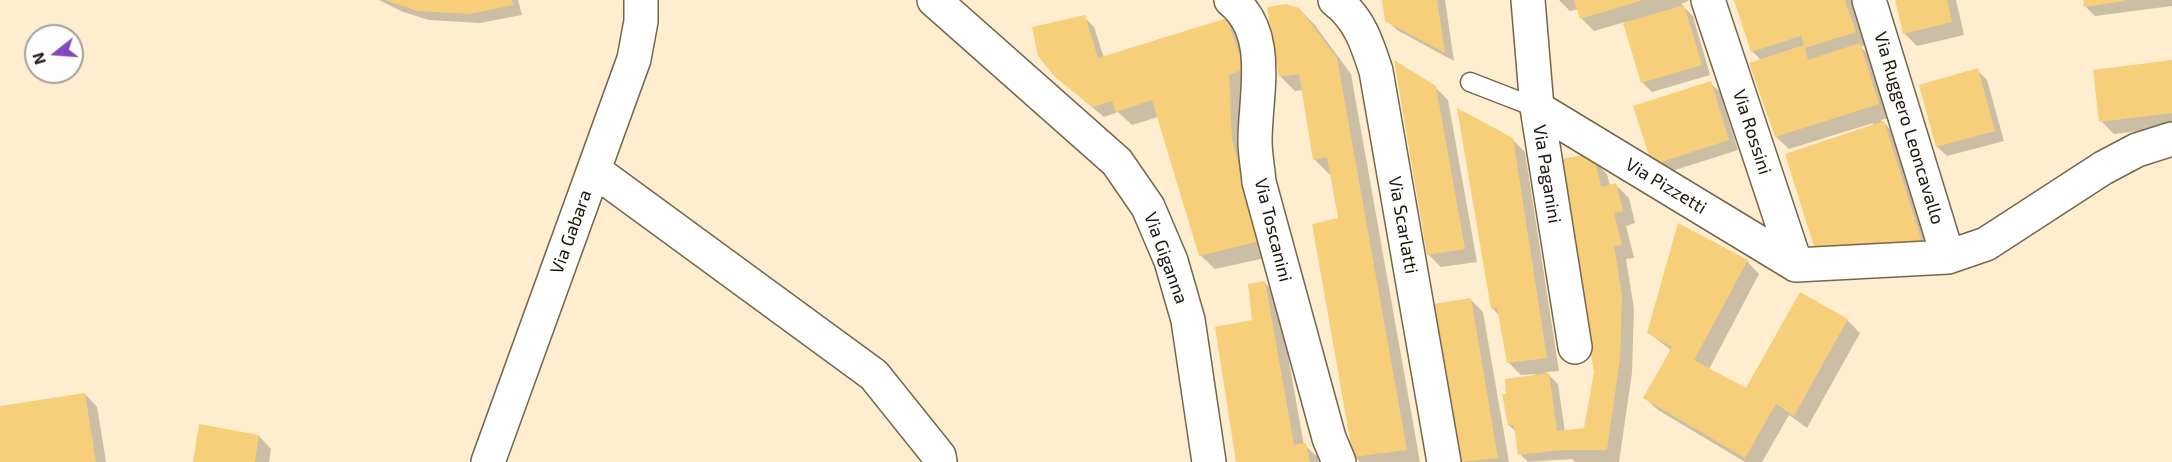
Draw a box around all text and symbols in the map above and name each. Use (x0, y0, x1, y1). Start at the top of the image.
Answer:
north arrow (24, 24, 84, 84)
street label: Via Ruggero Leoncavallo (1869, 29, 1949, 227)
text: N (27, 51, 49, 67)
street label: Via Rossini (1728, 87, 1776, 177)
street label: Via Paganini (1529, 123, 1565, 225)
street label: Via Pizzetti (1622, 153, 1710, 219)
street label: Via Scarlatti (1384, 175, 1422, 275)
street label: Via Toscanini (1250, 176, 1296, 284)
street label: Via Gabara (546, 187, 596, 277)
street label: Via Giganna (1139, 209, 1193, 307)

